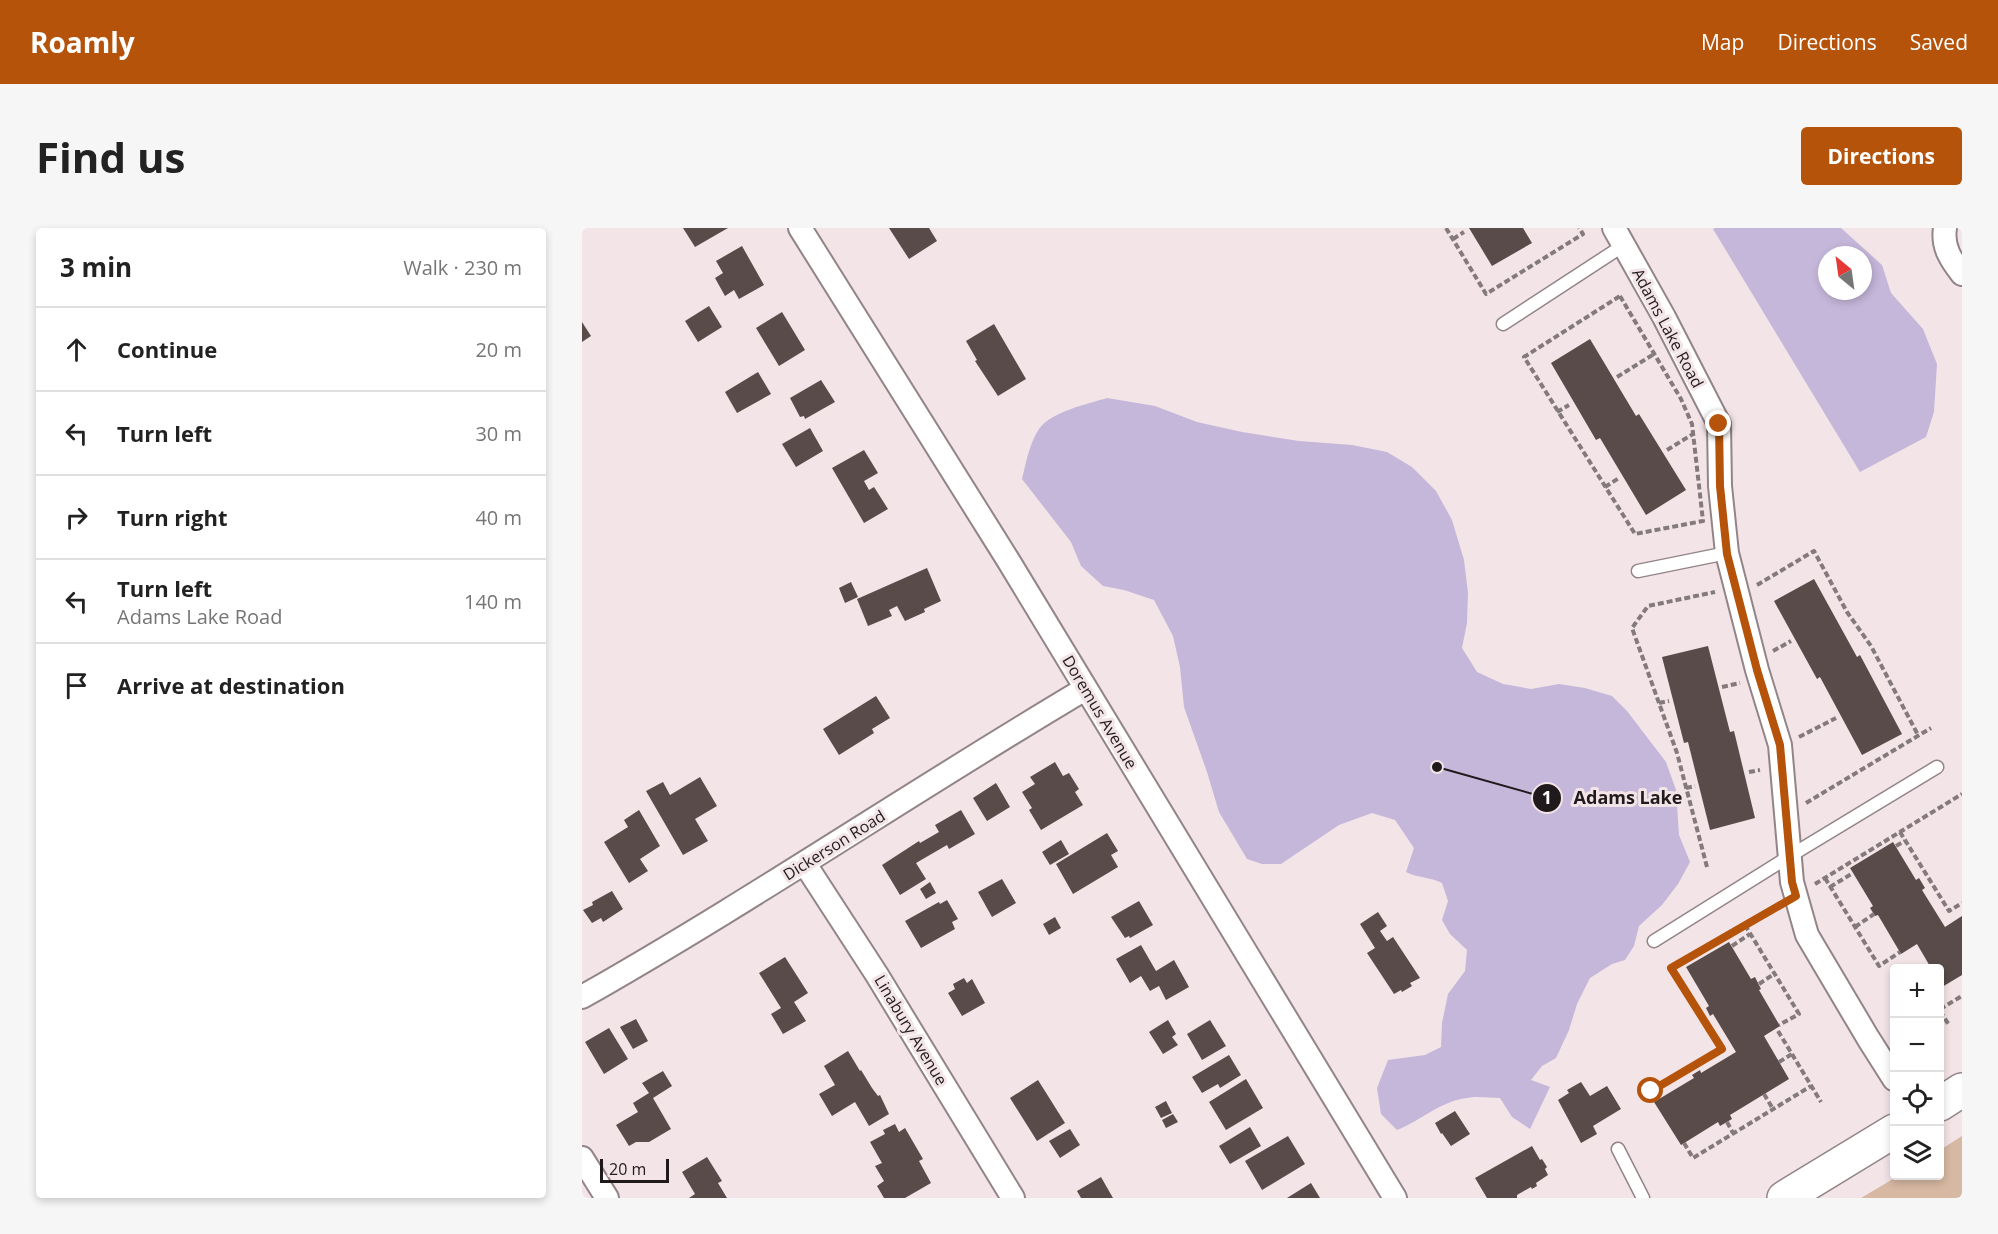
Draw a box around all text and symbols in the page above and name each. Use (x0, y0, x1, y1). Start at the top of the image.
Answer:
text: Roamly (30, 23, 135, 61)
text: Map (1701, 28, 1744, 56)
text: Directions (1777, 28, 1877, 56)
text: Saved (1910, 28, 1968, 56)
button: Directions (1801, 127, 1962, 185)
text: Find us (36, 128, 185, 185)
north arrow (1818, 246, 1872, 300)
text: 3 min (60, 249, 132, 285)
text: Walk · 230 m (403, 254, 522, 281)
street label: Adams Lake Road (1627, 264, 1709, 392)
icon: ahead (60, 333, 93, 366)
text: Continue (117, 334, 217, 364)
text: 20 m (475, 336, 522, 363)
route end (1705, 410, 1731, 436)
icon: left (60, 417, 93, 450)
text: Turn left (117, 418, 212, 448)
text: 30 m (475, 420, 522, 447)
icon: right (60, 501, 93, 534)
text: Turn right (117, 502, 228, 532)
text: 40 m (475, 504, 522, 531)
text: Turn left (117, 573, 212, 603)
icon: left (60, 585, 93, 618)
text: 140 m (464, 588, 522, 615)
text: Adams Lake Road (117, 603, 282, 630)
street label: Doremus Avenue (1057, 651, 1143, 773)
icon: arrive (60, 669, 93, 702)
text: Arrive at destination (117, 670, 345, 700)
callout: Adams Lake (1532, 780, 1694, 816)
text: 1 (1542, 785, 1552, 809)
text: Adams Lake (1574, 785, 1682, 809)
street label: Dickerson Road (779, 805, 889, 885)
map controls (1890, 964, 1944, 1180)
button: + (1890, 964, 1944, 1018)
street label: Linabury Avenue (869, 971, 953, 1089)
button: − (1890, 1018, 1944, 1072)
button: locate (1890, 1072, 1944, 1126)
route start (1637, 1077, 1663, 1103)
button: layers (1890, 1126, 1944, 1180)
scale bar (600, 1156, 669, 1184)
text: 20 m (609, 1158, 646, 1180)

